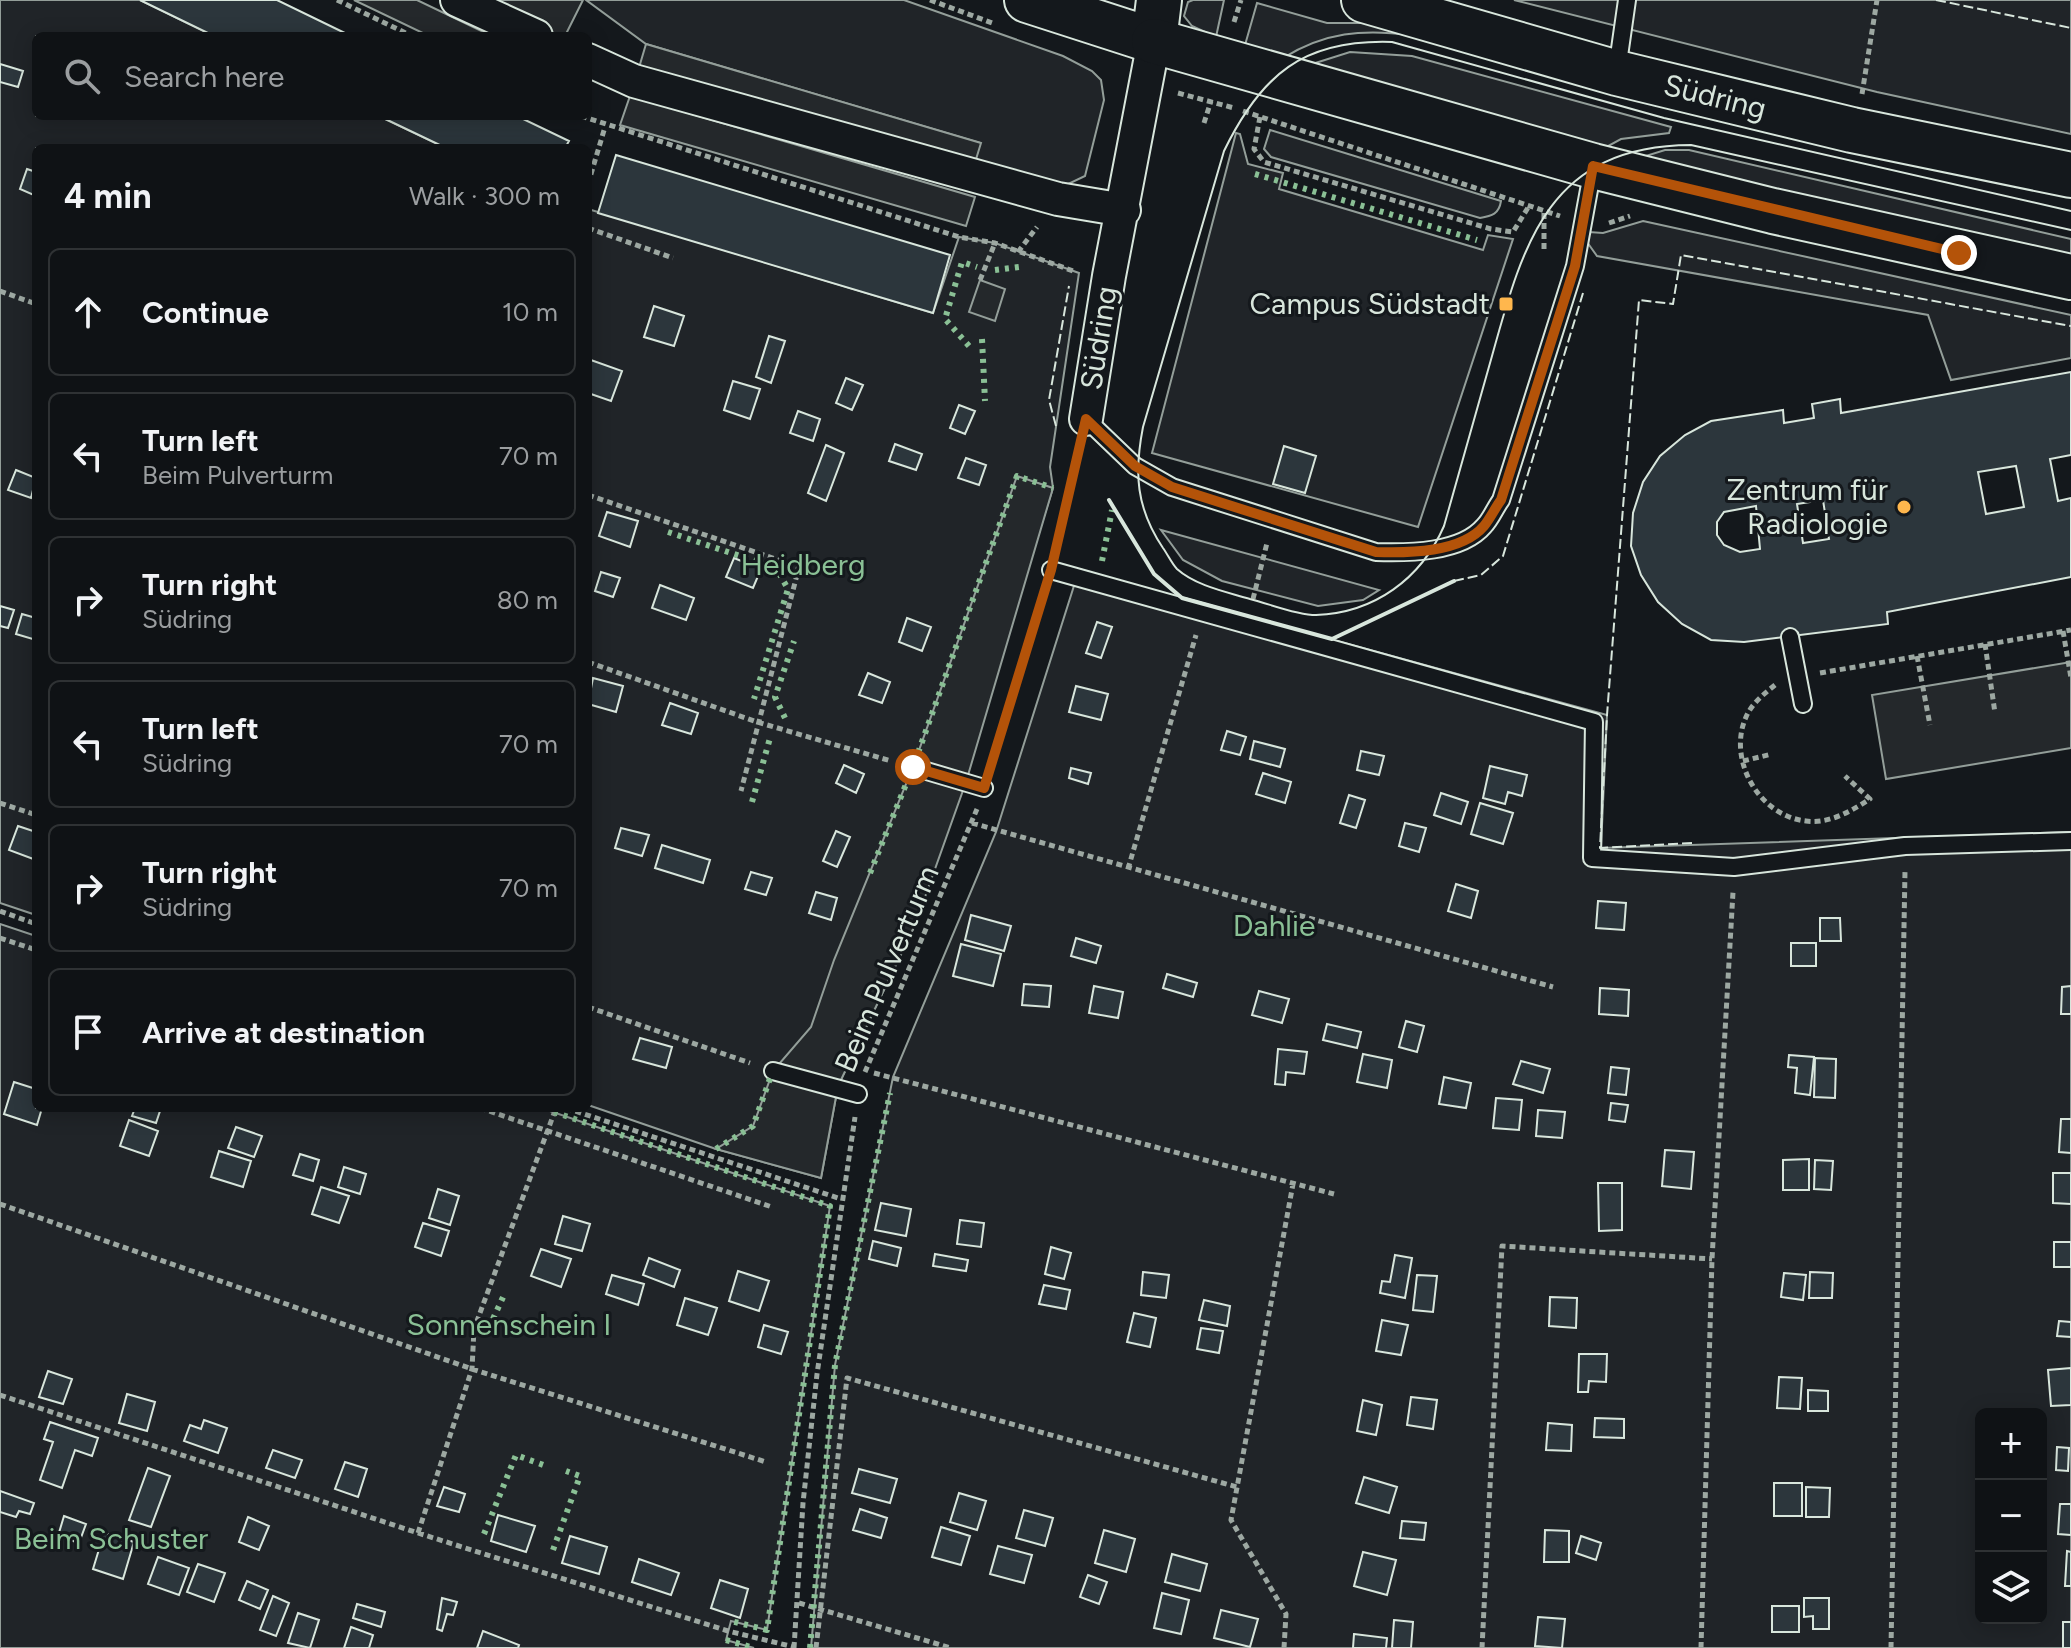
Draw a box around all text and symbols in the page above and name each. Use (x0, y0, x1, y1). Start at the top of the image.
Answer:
search box (32, 32, 592, 120)
icon: search (60, 54, 104, 98)
text: Search here (124, 58, 284, 95)
street label: Südring (1660, 66, 1770, 127)
text: 4 min (64, 176, 151, 217)
text: Walk · 300 m (409, 180, 560, 212)
route end (1941, 235, 1977, 271)
street label: Südring (1072, 284, 1125, 392)
place label: Campus Südstadt (1249, 285, 1490, 322)
icon: ahead (66, 290, 110, 334)
text: Continue (142, 294, 269, 331)
marker: Campus Südstadt (1497, 295, 1515, 313)
text: 10 m (502, 296, 558, 328)
text: Turn left (142, 422, 259, 459)
icon: left (66, 434, 110, 478)
text: 70 m (499, 440, 558, 472)
text: Beim Pulverturm (142, 459, 333, 491)
place label: Zentrum für Radiologie (1727, 471, 1888, 542)
marker: Zentrum für Radiologie (1895, 498, 1913, 516)
park label: Heidberg (740, 546, 866, 583)
text: Turn right (142, 566, 277, 603)
icon: right (66, 578, 110, 622)
text: 80 m (497, 584, 558, 616)
text: Südring (142, 603, 232, 635)
text: Turn left (142, 710, 259, 747)
icon: left (66, 722, 110, 766)
text: 70 m (499, 728, 558, 760)
text: Südring (142, 747, 232, 779)
route start (895, 749, 931, 785)
text: Turn right (142, 854, 277, 891)
street label: Beim Pulverturm (826, 860, 947, 1078)
icon: right (66, 866, 110, 910)
text: 70 m (499, 872, 558, 904)
text: Südring (142, 891, 232, 923)
park label: Dahlie (1233, 907, 1315, 944)
icon: arrive (66, 1010, 110, 1054)
text: Arrive at destination (142, 1014, 425, 1051)
park label: Sonnenschein I (407, 1306, 612, 1343)
map controls (1975, 1408, 2047, 1624)
button: + (1975, 1408, 2047, 1480)
button: − (1975, 1480, 2047, 1552)
park label: Beim Schuster (14, 1520, 208, 1557)
button: layers (1975, 1552, 2047, 1624)

